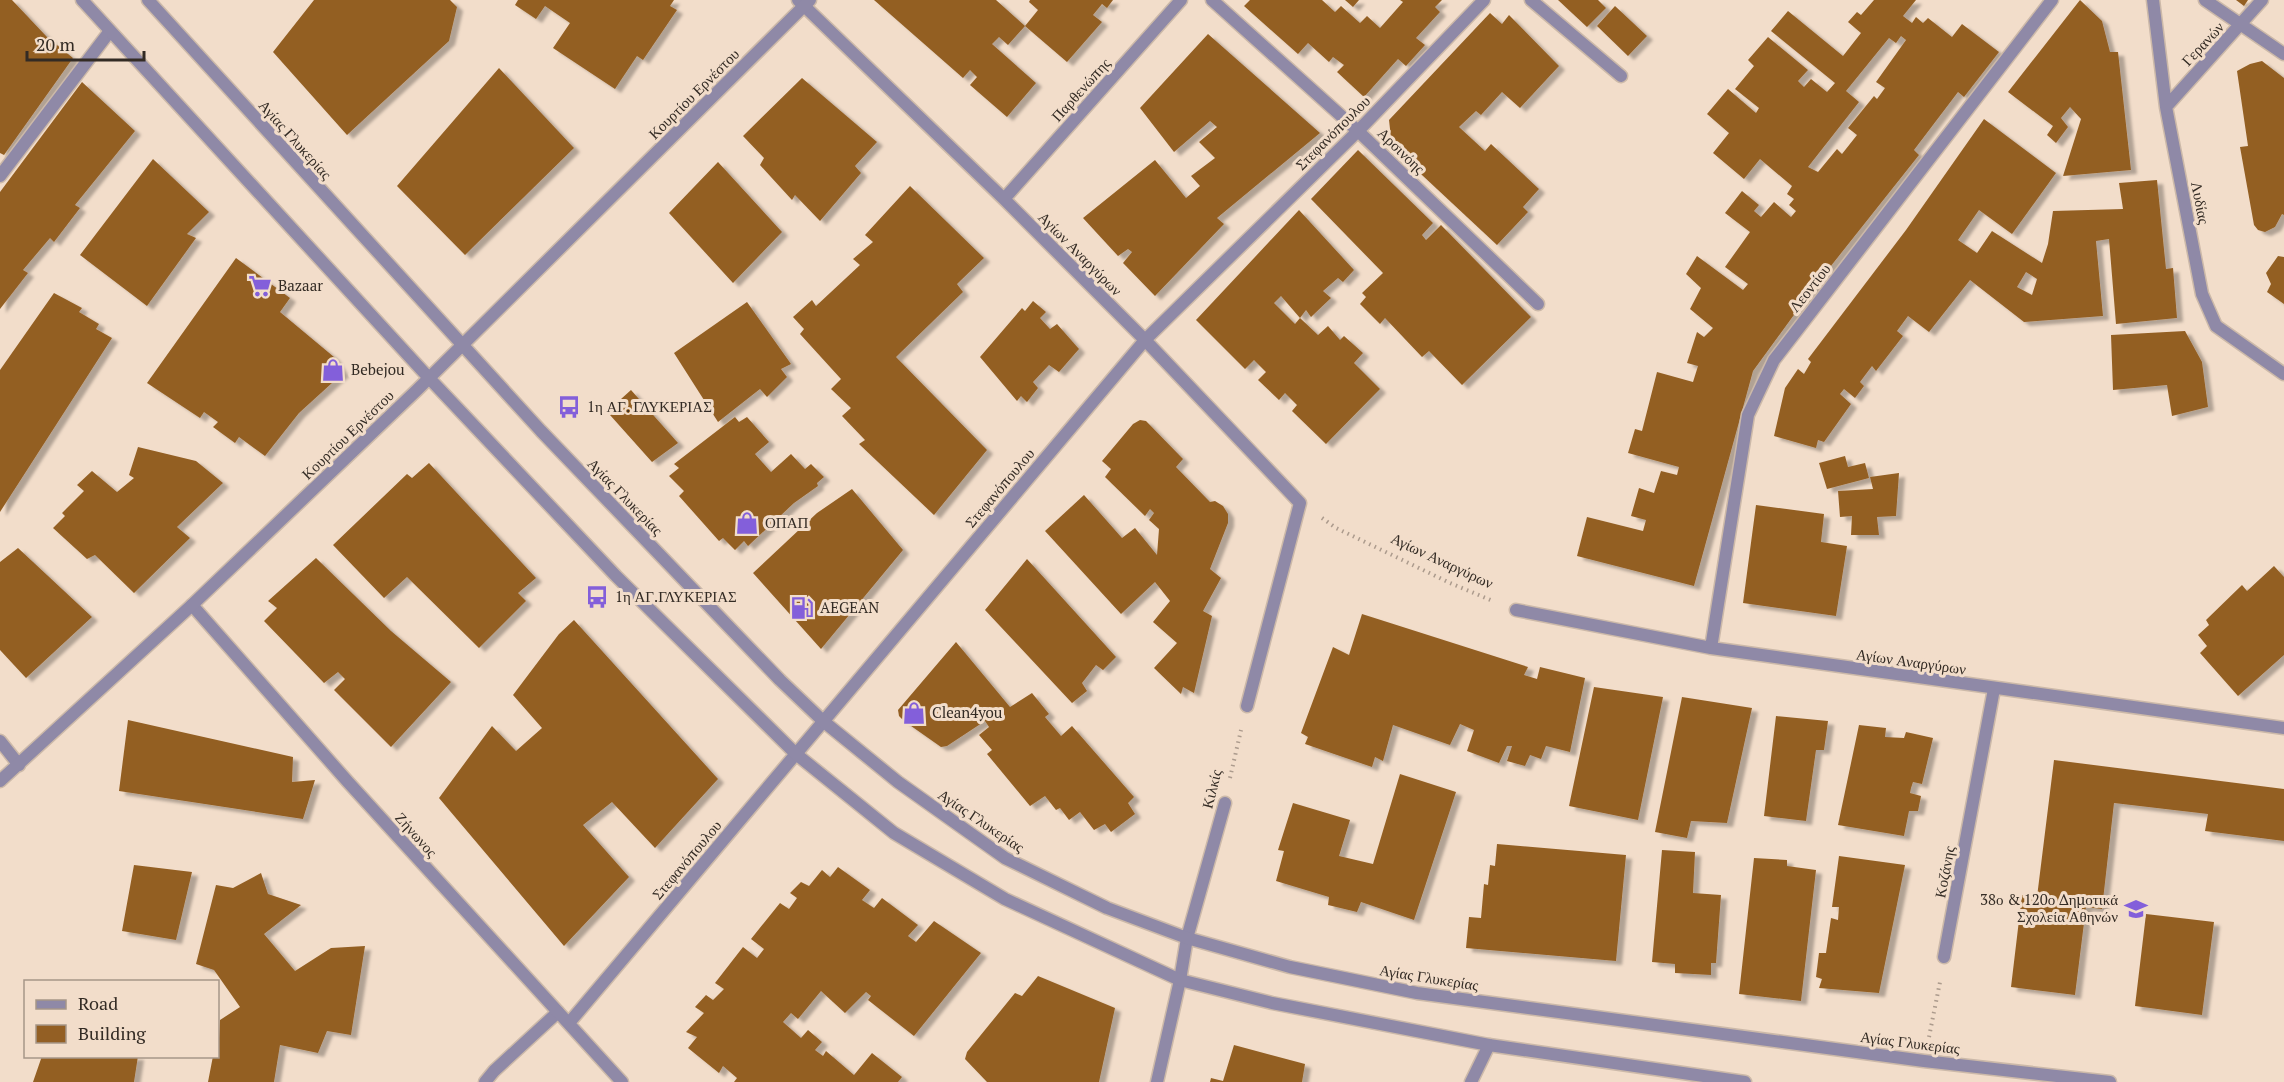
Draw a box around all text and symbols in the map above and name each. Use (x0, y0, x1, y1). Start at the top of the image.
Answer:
street label: Γερανών (2177, 17, 2228, 70)
scale bar (27, 24, 144, 62)
text: 20 m (36, 32, 76, 56)
street label: Κουρτίου Ερνέστου (644, 44, 743, 143)
street label: Παρθενώπης (1046, 53, 1114, 125)
street label: Στεφανόπουλου (1291, 91, 1374, 174)
street label: Αγίας Γλυκερίας (255, 95, 337, 183)
street label: Αρσινόης (1374, 123, 1430, 178)
street label: Λυδίας (2187, 180, 2215, 226)
street label: Αγίων Αναργύρων (1034, 207, 1127, 300)
street label: Λεοντίου (1784, 259, 1834, 316)
supermarket icon: Bazaar (247, 273, 273, 299)
place label: Bazaar (278, 275, 323, 295)
shop icon: Bebejou (320, 357, 346, 383)
place label: Bebejou (351, 359, 405, 379)
street label: Κουρτίου Ερνέστου (297, 385, 398, 483)
bus stop icon: 1η ΑΓ. ΓΛΥΚΕΡΙΑΣ (556, 394, 582, 420)
place label: 1η ΑΓ. ΓΛΥΚΕΡΙΑΣ (587, 396, 712, 416)
street label: Στεφανόπουλου (960, 443, 1038, 531)
street label: Αγίας Γλυκερίας (584, 453, 668, 539)
shop icon: ΟΠΑΠ (734, 510, 760, 536)
place label: ΟΠΑΠ (765, 512, 808, 532)
street label: Αγίων Αναργύρων (1388, 528, 1497, 593)
bus stop icon: 1η ΑΓ.ΓΛΥΚΕΡΙΑΣ (584, 584, 610, 610)
place label: 1η ΑΓ.ΓΛΥΚΕΡΙΑΣ (615, 586, 737, 606)
fuel station icon: AEGEAN (789, 595, 815, 621)
place label: AEGEAN (820, 597, 879, 617)
street label: Αγίων Αναργύρων (1855, 643, 1968, 679)
shop icon: Clean4you (901, 700, 927, 726)
place label: Clean4you (932, 702, 1003, 722)
street label: Κιλκίς (1197, 767, 1226, 810)
street label: Αγίας Γλυκερίας (934, 784, 1029, 857)
street label: Ζήνωνος (391, 808, 442, 861)
street label: Στεφανόπουλου (647, 815, 725, 903)
street label: Κοζάνης (1929, 844, 1959, 899)
place label: 38ο & 120ο Δημοτικά Σχολεία Αθηνών (1980, 889, 2118, 926)
school or university icon: 38ο & 120ο Δημοτικά Σχολεία Αθηνών (2123, 896, 2149, 922)
street label: Αγίας Γλυκερίας (1378, 959, 1480, 995)
legend (24, 980, 219, 1058)
text: Road (78, 991, 118, 1015)
text: Building (78, 1021, 146, 1045)
street label: Αγίας Γλυκερίας (1859, 1026, 1961, 1058)

